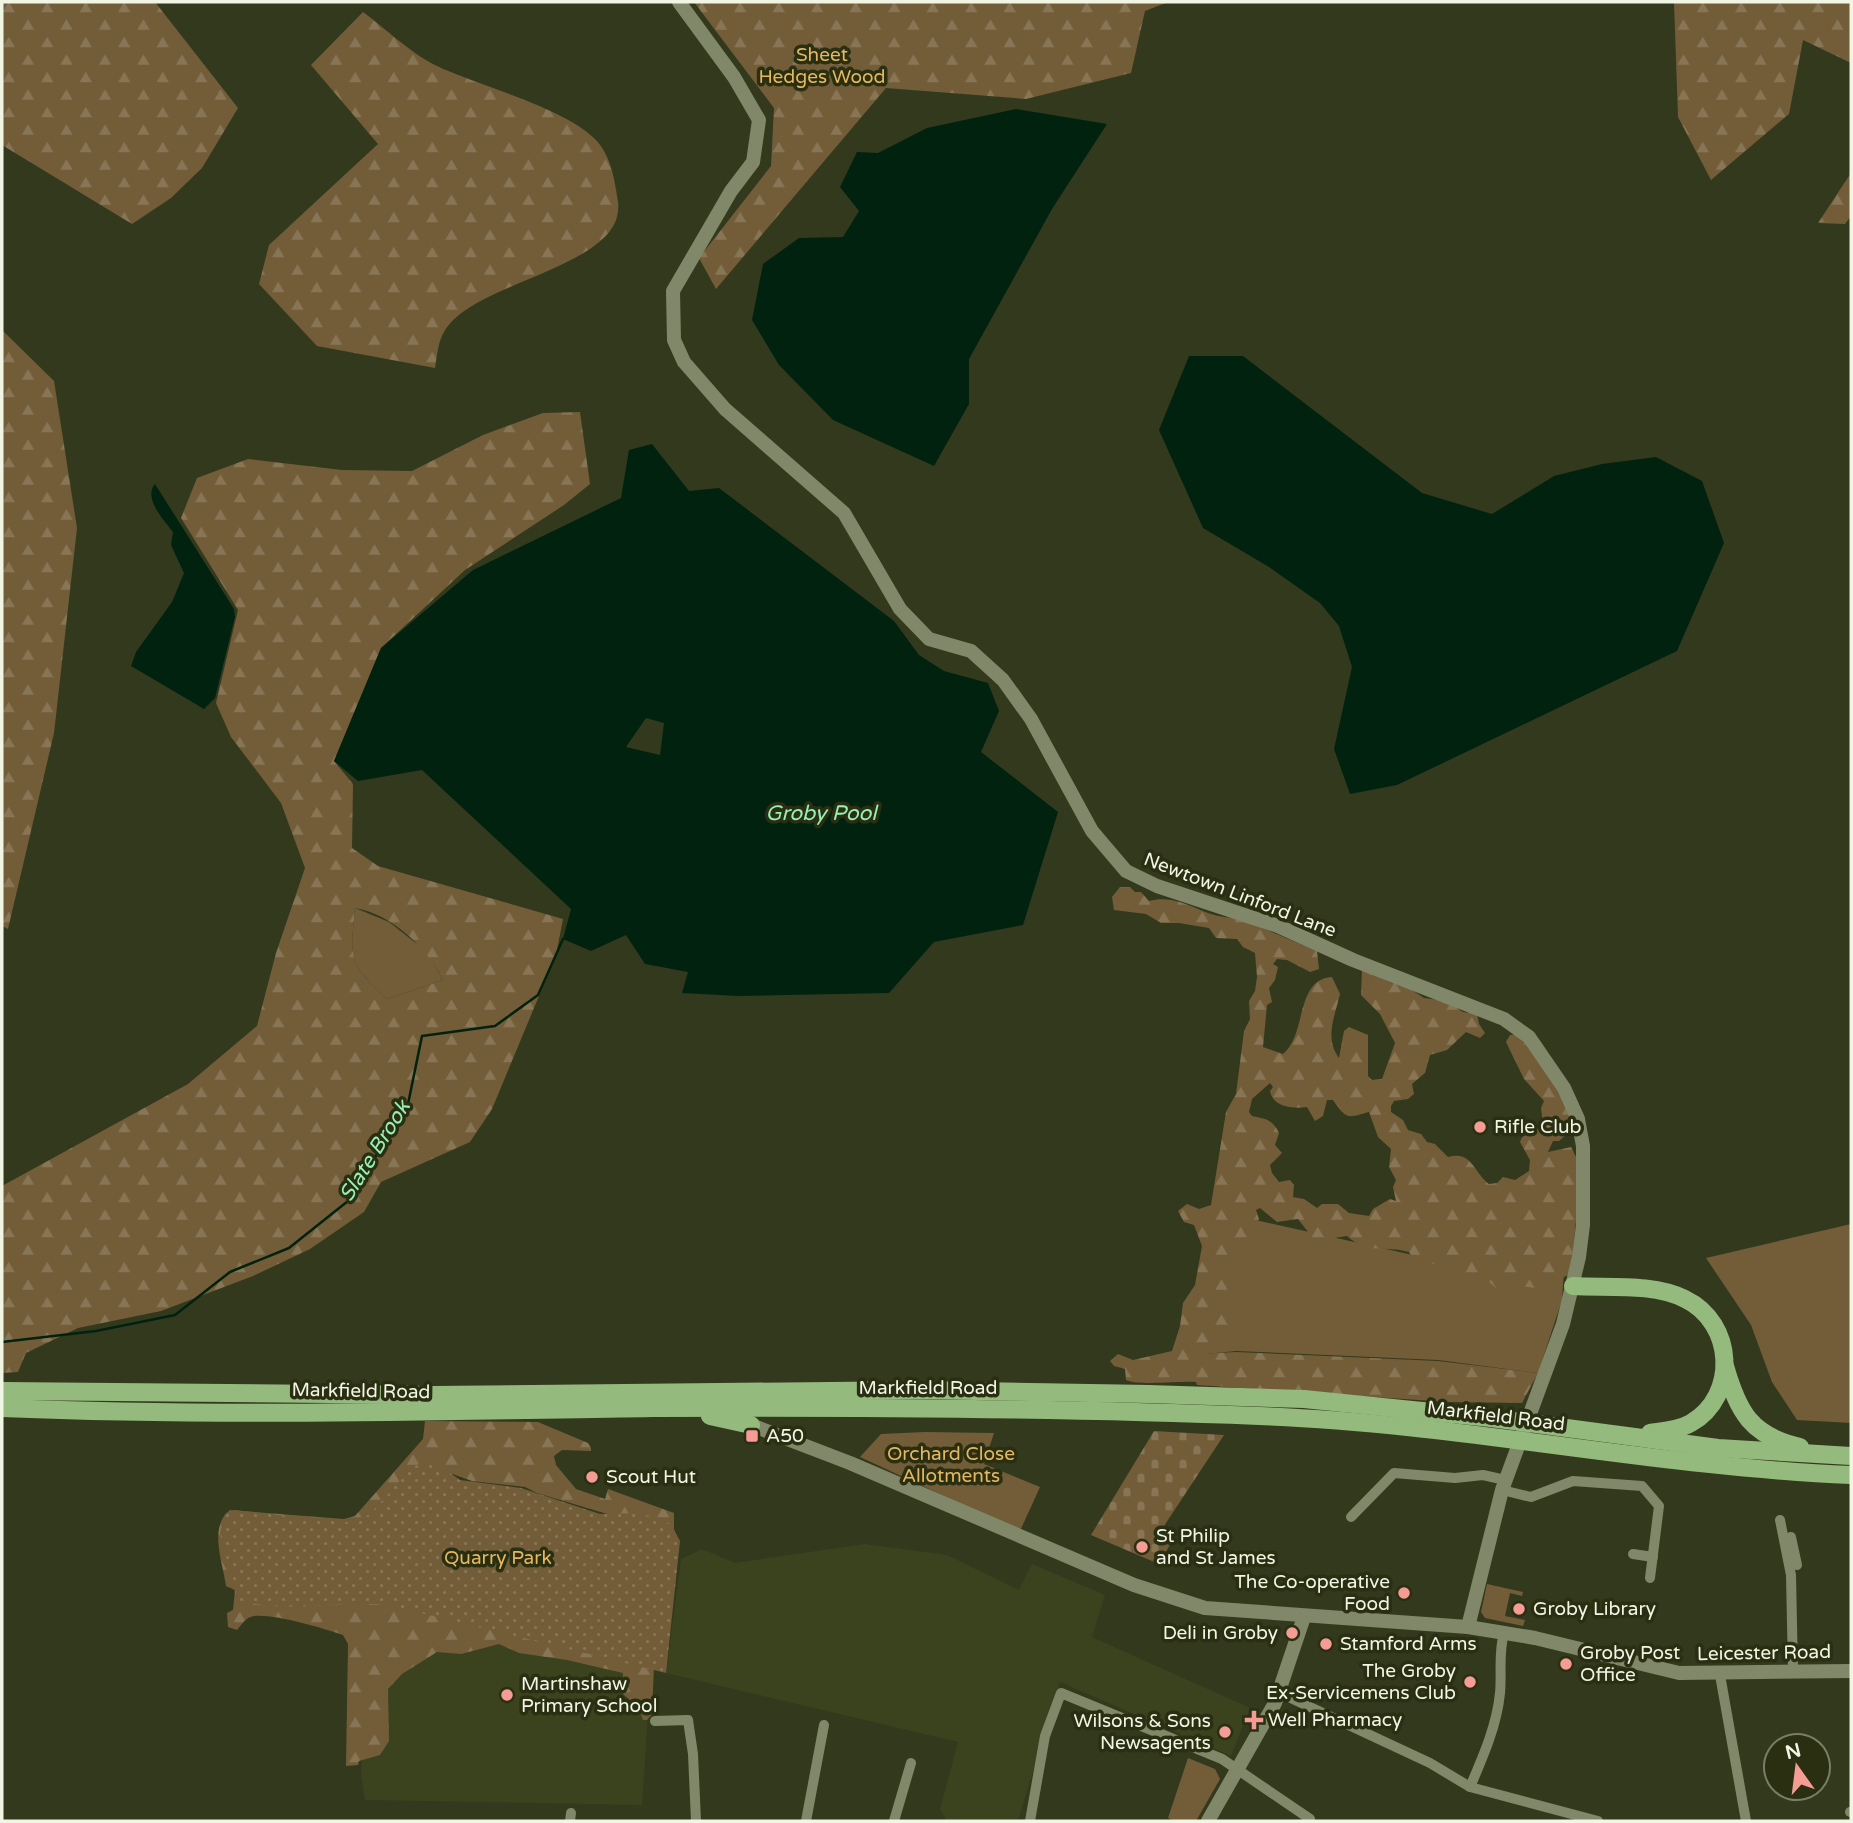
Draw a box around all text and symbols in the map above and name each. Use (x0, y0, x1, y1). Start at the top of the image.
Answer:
park label: Sheet Hedges Wood (758, 44, 886, 88)
water label: Groby Pool (766, 801, 879, 826)
street label: Newtown Linford Lane (1141, 848, 1339, 942)
water label: Slate Brook (334, 1095, 417, 1206)
place label: Rifle Club (1494, 1116, 1582, 1138)
marker: Rifle Club (1472, 1119, 1488, 1135)
street label: Markfield Road (859, 1377, 997, 1399)
street label: Markfield Road (291, 1379, 431, 1403)
street label: Markfield Road (1426, 1397, 1566, 1435)
place label: A50 (766, 1425, 804, 1447)
marker: A50 (744, 1428, 760, 1444)
park label: Orchard Close Allotments (887, 1443, 1015, 1487)
place label: Scout Hut (606, 1466, 696, 1488)
marker: Scout Hut (584, 1469, 600, 1485)
place label: St Philip and St James (1156, 1525, 1276, 1569)
marker: St Philip and St James (1134, 1539, 1150, 1555)
park label: Quarry Park (444, 1547, 552, 1569)
place label: The Co-operative Food (1234, 1571, 1390, 1615)
marker: The Co-operative Food (1396, 1585, 1412, 1601)
place label: Groby Library (1533, 1598, 1656, 1620)
marker: Groby Library (1511, 1601, 1527, 1617)
place label: Deli in Groby (1163, 1622, 1278, 1644)
marker: Deli in Groby (1284, 1625, 1300, 1641)
place label: Stamford Arms (1340, 1633, 1477, 1655)
marker: Stamford Arms (1318, 1636, 1334, 1652)
street label: Leicester Road (1697, 1641, 1831, 1665)
place label: Groby Post Office (1580, 1642, 1680, 1686)
marker: Groby Post Office (1558, 1656, 1574, 1672)
place label: The Groby Ex-Servicemens Club (1266, 1660, 1456, 1704)
place label: Martinshaw Primary School (521, 1673, 657, 1717)
marker: The Groby Ex-Servicemens Club (1462, 1674, 1478, 1690)
marker: Martinshaw Primary School (499, 1687, 515, 1703)
place label: Well Pharmacy (1268, 1709, 1402, 1731)
place label: Wilsons & Sons Newsagents (1073, 1710, 1211, 1754)
marker: Well Pharmacy (1246, 1712, 1262, 1728)
marker: Wilsons & Sons Newsagents (1217, 1724, 1233, 1740)
north arrow (1762, 1732, 1832, 1802)
text: N (1783, 1739, 1803, 1764)

